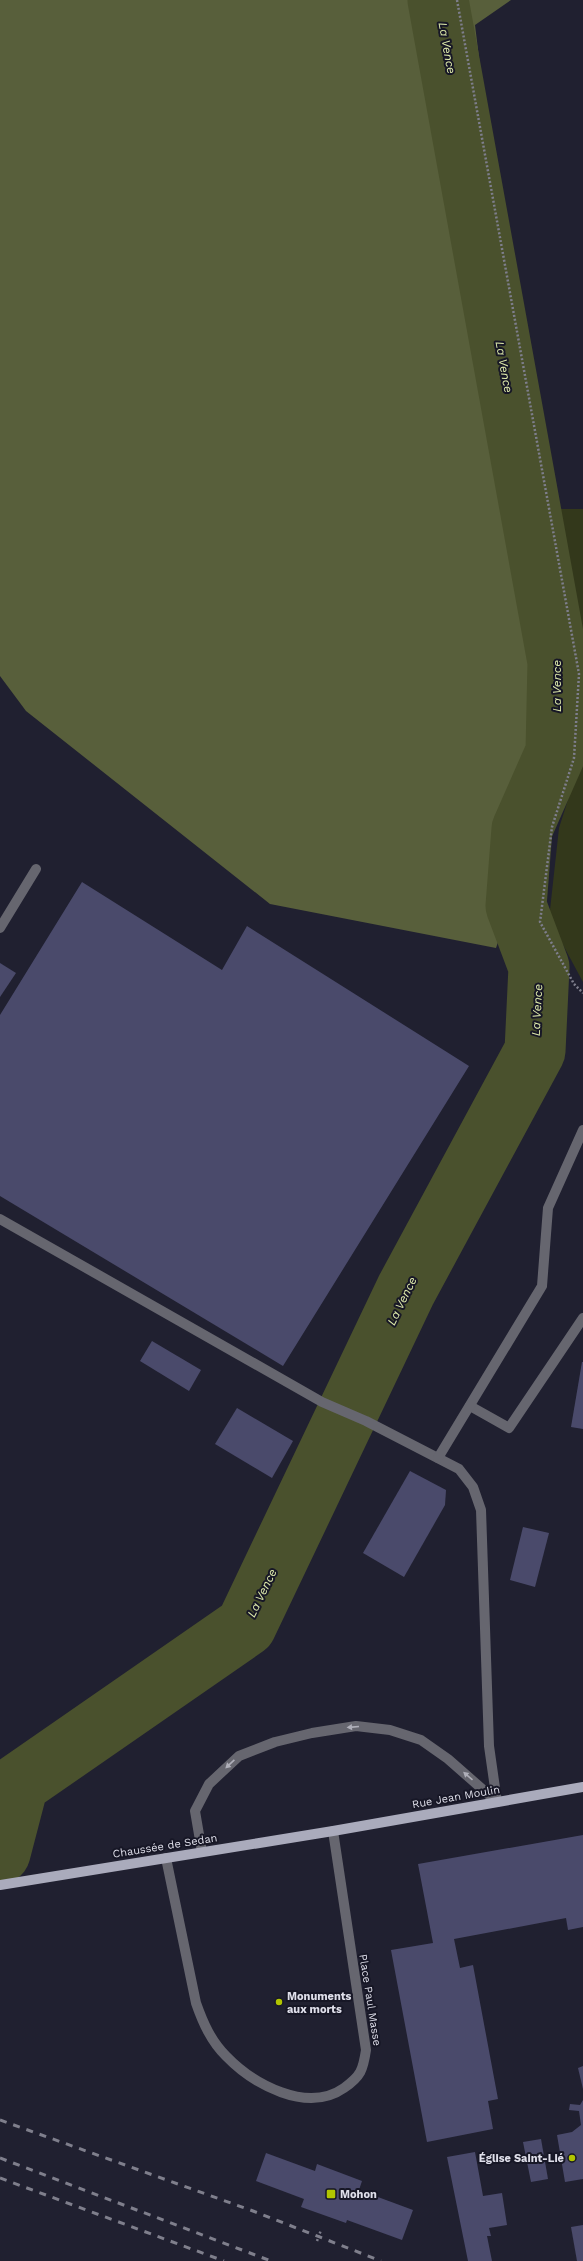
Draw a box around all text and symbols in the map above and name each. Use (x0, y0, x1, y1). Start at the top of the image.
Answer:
water label: La Vence (436, 21, 458, 75)
water label: La Vence (493, 340, 515, 394)
water label: La Vence (550, 660, 564, 712)
water label: La Vence (529, 983, 545, 1036)
water label: La Vence (384, 1274, 420, 1327)
water label: La Vence (244, 1566, 280, 1619)
one-way arrow (346, 1724, 359, 1730)
one-way arrow (225, 1760, 235, 1769)
one-way arrow (463, 1772, 473, 1781)
street label: Rue Jean Moulin (411, 1783, 501, 1811)
street label: Chaussée de Sedan (112, 1831, 218, 1861)
street label: Place Paul Masse (356, 1953, 384, 2047)
place label: Monuments aux morts (287, 1990, 352, 2016)
marker: Monuments aux morts (274, 1997, 284, 2007)
place label: Église Saint-Lié (479, 2152, 564, 2165)
marker: Église Saint-Lié (567, 2153, 577, 2163)
marker: Mohon (325, 2188, 337, 2200)
place label: Mohon (340, 2188, 377, 2201)

